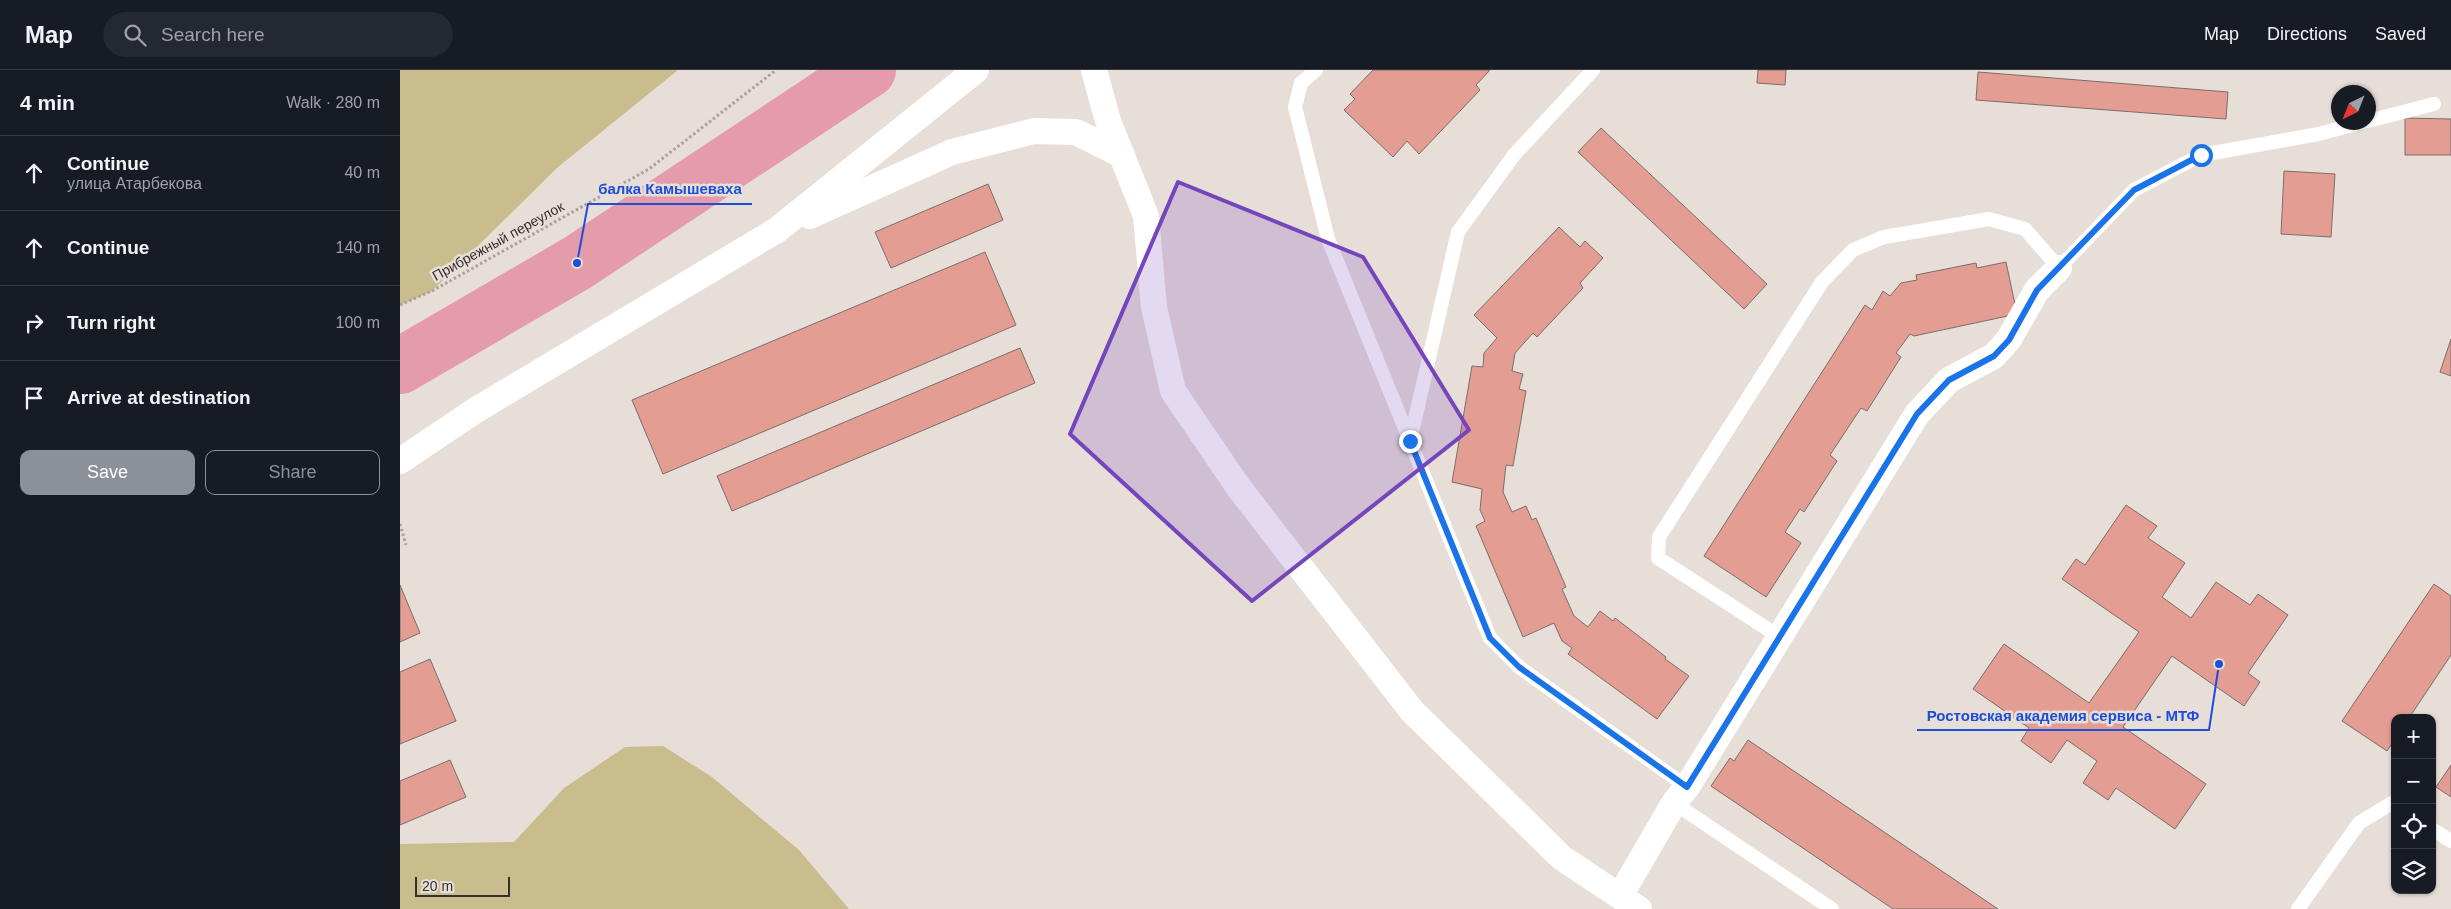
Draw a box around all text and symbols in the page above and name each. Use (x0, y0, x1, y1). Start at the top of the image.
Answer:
search box (103, 12, 453, 57)
text: Map (25, 21, 73, 48)
icon: search (121, 21, 149, 49)
text: Search here (161, 24, 265, 45)
text: Map (2204, 24, 2239, 44)
text: Directions (2267, 24, 2347, 44)
text: Saved (2375, 24, 2426, 44)
north arrow (2331, 85, 2376, 130)
text: 4 min (20, 91, 75, 114)
text: Walk · 280 m (286, 94, 380, 111)
route start (2190, 144, 2213, 167)
text: Continue (67, 153, 149, 174)
icon: ahead (20, 159, 48, 187)
text: 40 m (344, 164, 380, 181)
callout: балка Камышеваха (588, 174, 752, 204)
text: улица Атарбекова (67, 175, 202, 192)
text: балка Камышеваха (598, 180, 742, 197)
street label: Прибрежный переулок (430, 198, 567, 284)
icon: ahead (20, 234, 48, 262)
text: Continue (67, 237, 149, 258)
text: 140 m (336, 239, 380, 256)
icon: right (20, 309, 48, 337)
text: Turn right (67, 312, 155, 333)
text: 100 m (336, 314, 380, 331)
icon: arrive (20, 384, 48, 412)
text: Arrive at destination (67, 387, 251, 408)
route end (1399, 430, 1422, 453)
button: Save (20, 450, 195, 495)
button: Share (205, 450, 380, 495)
callout: Ростовская академия сервиса - МТФ (1917, 700, 2209, 730)
text: Ростовская академия сервиса - МТФ (1927, 707, 2200, 724)
map controls (2391, 714, 2436, 894)
button: + (2391, 714, 2436, 759)
button: − (2391, 759, 2436, 804)
button: locate (2391, 804, 2436, 849)
button: layers (2391, 849, 2436, 894)
scale bar (415, 874, 510, 897)
text: 20 m (422, 878, 453, 894)

